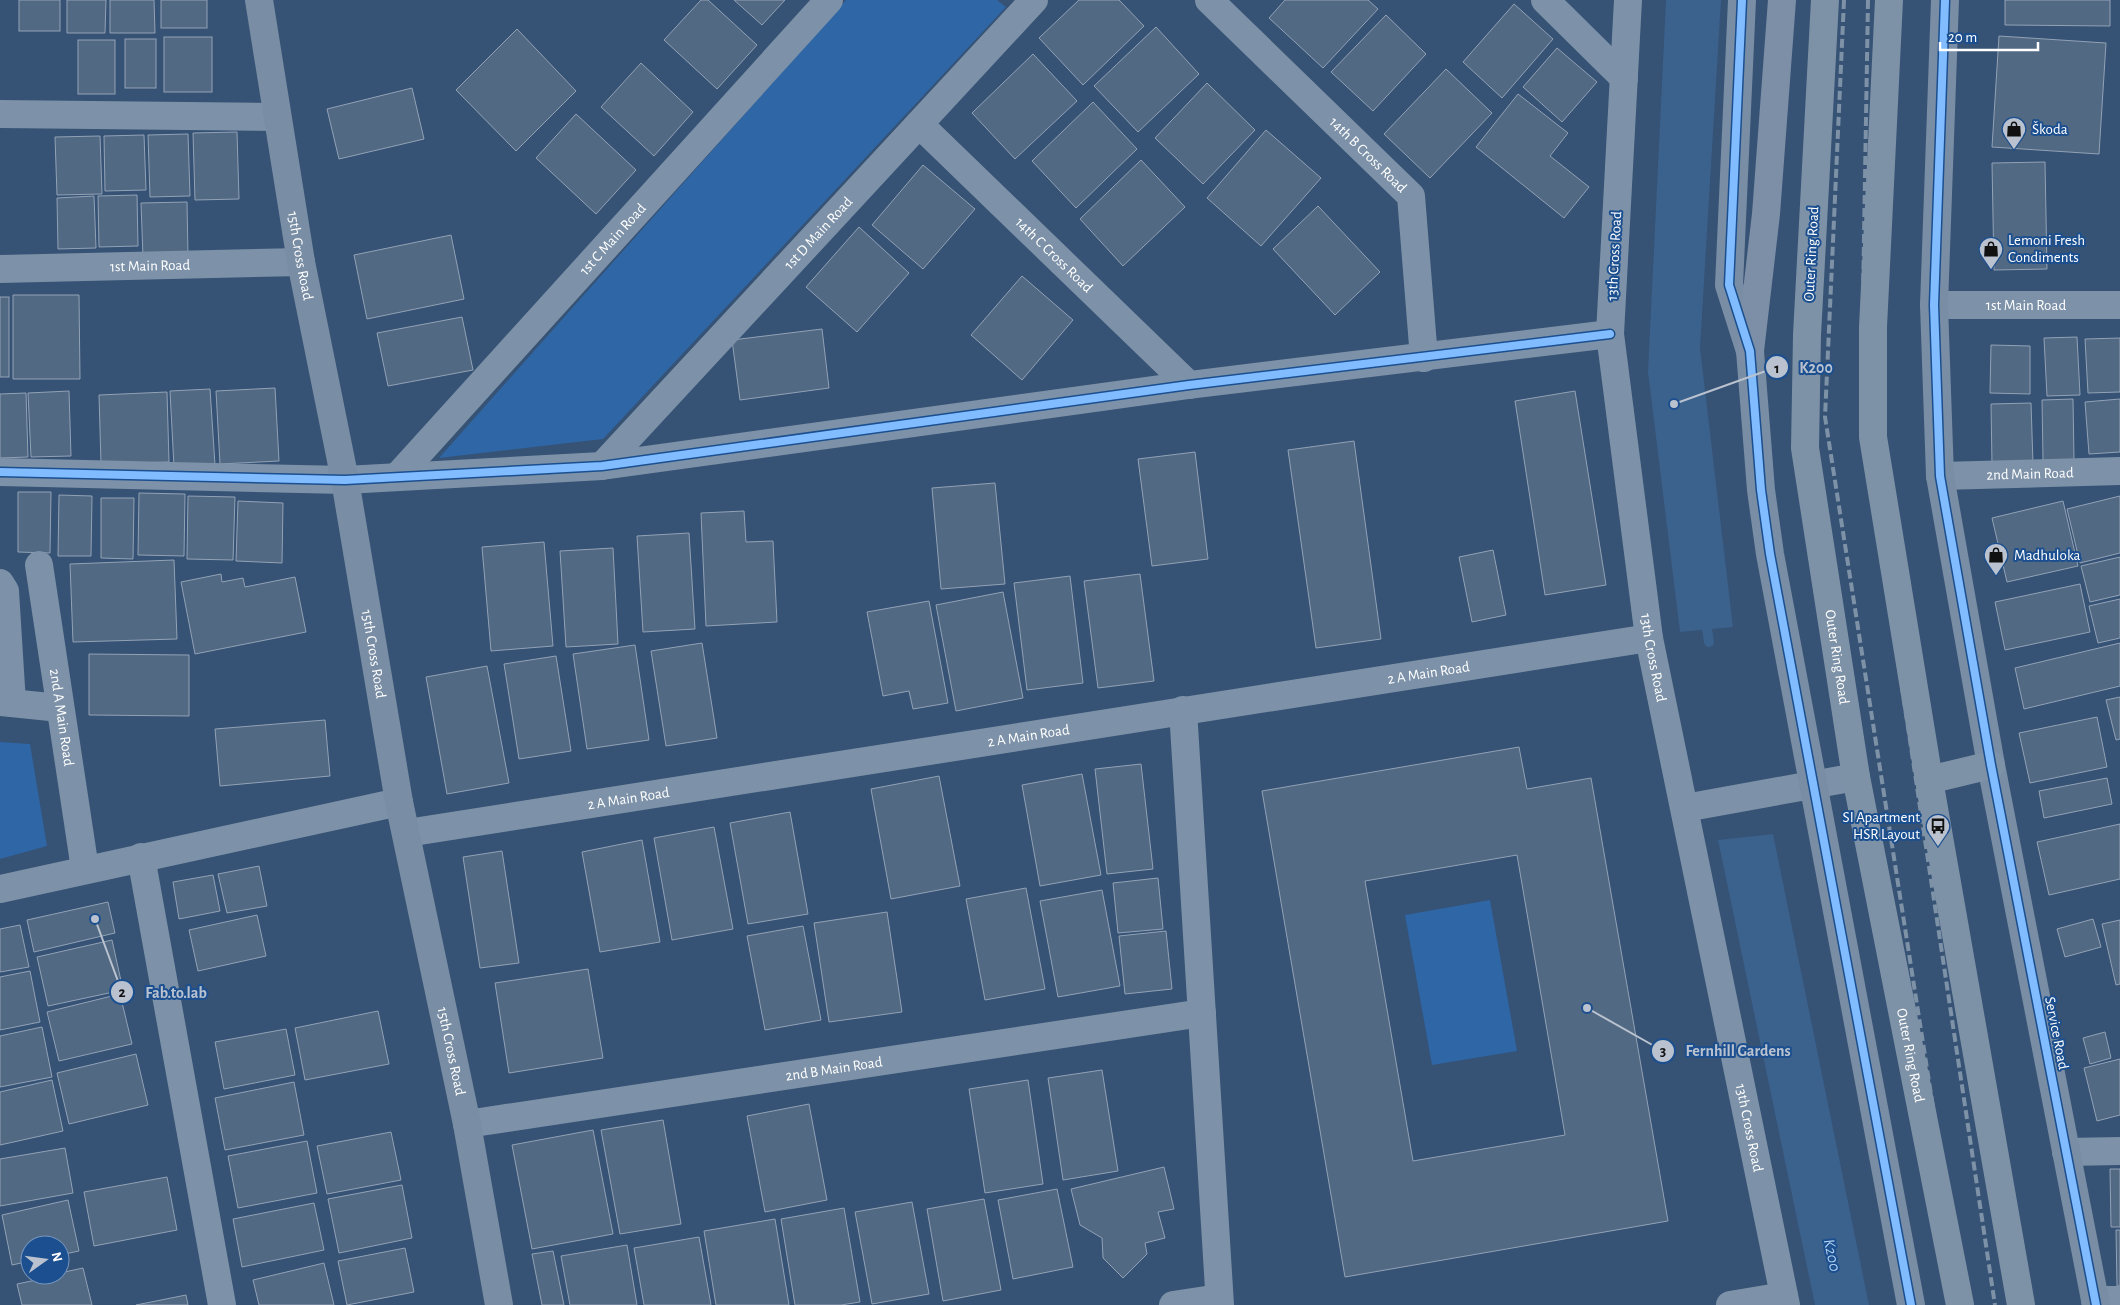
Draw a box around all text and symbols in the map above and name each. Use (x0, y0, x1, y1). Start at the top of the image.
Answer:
scale bar (1940, 20, 2038, 52)
text: 20 m (1948, 30, 1977, 45)
street label: 14th B Cross Road (1326, 114, 1410, 196)
shop icon: Škoda (2001, 116, 2027, 150)
place label: Škoda (2032, 121, 2068, 137)
street label: 1st D Main Road (782, 194, 856, 272)
street label: 1st C Main Road (577, 201, 649, 278)
street label: Outer Ring Road (1802, 206, 1821, 302)
street label: 15th Cross Road (285, 210, 316, 302)
street label: 13th Cross Road (1605, 211, 1624, 301)
street label: 14th C Cross Road (1012, 215, 1096, 296)
place label: Lemoni Fresh Condiments (2008, 233, 2085, 265)
shop icon: Lemoni Fresh Condiments (1978, 236, 2004, 270)
street label: 1st Main Road (110, 258, 191, 274)
street label: 1st Main Road (1986, 298, 2066, 313)
callout: K200 (1764, 352, 1843, 383)
text: K200 (1799, 360, 1833, 376)
text: 1 (1774, 361, 1780, 376)
street label: 2nd Main Road (1986, 465, 2074, 483)
shop icon: Madhuloka (1983, 542, 2009, 576)
place label: Madhuloka (2014, 548, 2080, 563)
street label: 15th Cross Road (359, 608, 389, 700)
street label: Outer Ring Road (1822, 609, 1852, 706)
street label: 13th Cross Road (1638, 612, 1669, 703)
street label: 2 A Main Road (1386, 659, 1471, 687)
street label: 2nd A Main Road (47, 668, 76, 767)
street label: 2 A Main Road (986, 722, 1071, 750)
street label: 2 A Main Road (586, 785, 671, 813)
place label: SI Apartment HSR Layout (1843, 810, 1920, 842)
bus stop icon: SI Apartment HSR Layout (1925, 813, 1951, 847)
callout: Fab.to.lab (110, 977, 216, 1008)
text: 2 (118, 985, 126, 1000)
text: Fab.to.lab (145, 985, 207, 1001)
street label: Service Road (2042, 995, 2071, 1071)
street label: 15th Cross Road (435, 1006, 468, 1097)
street label: Outer Ring Road (1894, 1007, 1927, 1104)
callout: Fernhill Gardens (1650, 1035, 1800, 1066)
text: Fernhill Gardens (1685, 1043, 1791, 1059)
text: 3 (1660, 1044, 1666, 1059)
street label: 2nd B Main Road (784, 1054, 884, 1084)
street label: 13th Cross Road (1733, 1082, 1766, 1174)
north arrow (20, 1235, 70, 1285)
water label: K200 (1821, 1238, 1843, 1273)
text: N (49, 1251, 65, 1264)

